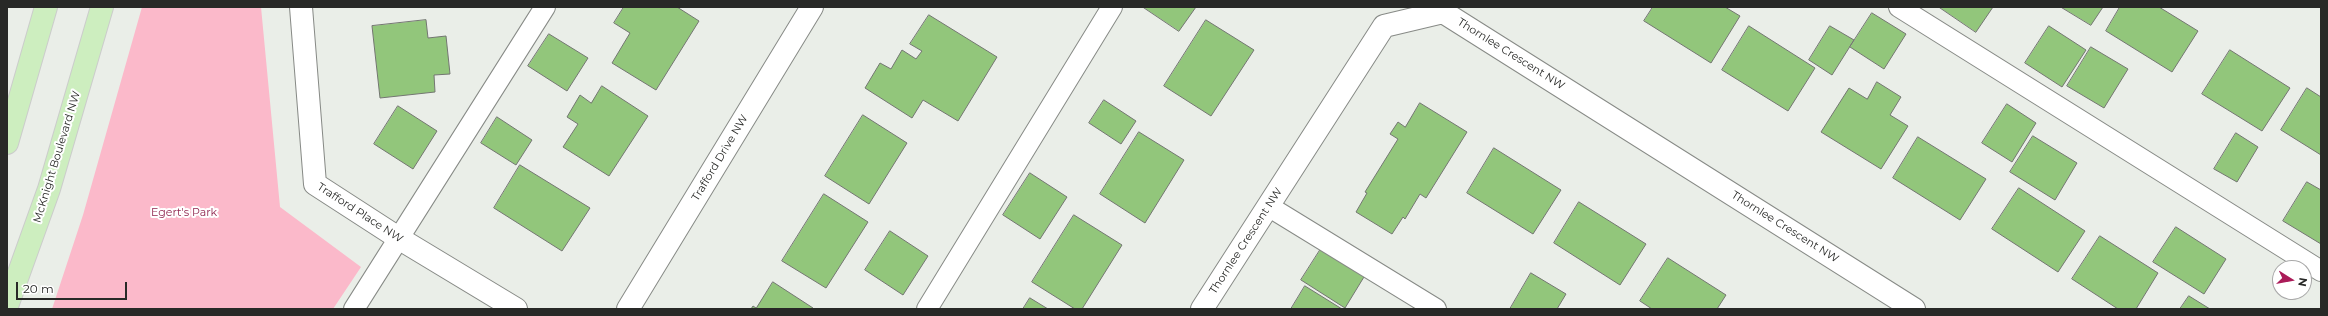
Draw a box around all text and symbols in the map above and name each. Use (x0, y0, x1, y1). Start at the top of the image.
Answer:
street label: Thornlee Crescent NW (1455, 16, 1567, 92)
street label: McKnight Boulevard NW (31, 90, 83, 224)
street label: Trafford Drive NW (689, 113, 751, 203)
street label: Trafford Place NW (315, 180, 405, 246)
street label: Thornlee Crescent NW (1207, 185, 1285, 297)
street label: Thornlee Crescent NW (1729, 189, 1841, 265)
park label: Egert's Park (151, 206, 217, 220)
north arrow (2272, 260, 2312, 300)
scale bar (18, 274, 129, 300)
text: N (2295, 276, 2311, 288)
text: 20 m (23, 281, 54, 296)

